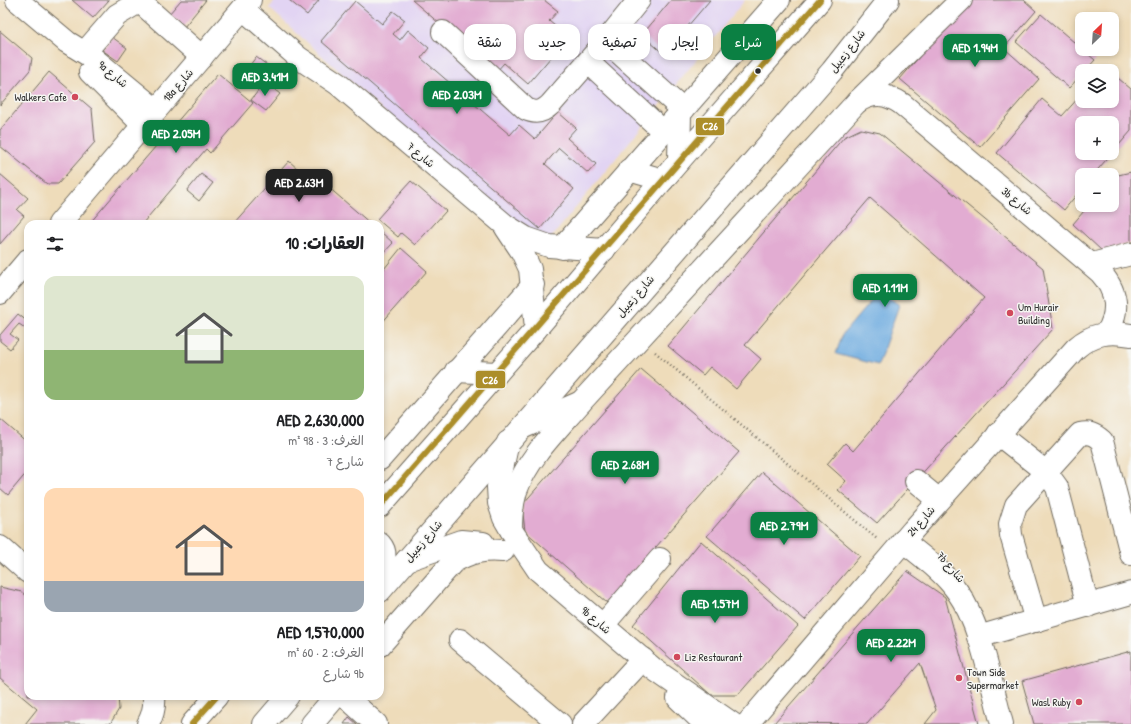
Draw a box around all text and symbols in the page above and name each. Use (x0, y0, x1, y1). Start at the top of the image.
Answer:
north arrow (1075, 12, 1119, 56)
map controls (1075, 12, 1119, 212)
chip: شقة (464, 24, 516, 60)
chip: جديد (524, 24, 580, 60)
chip: تصفية (588, 24, 650, 60)
chip: إيجار (658, 24, 713, 60)
chip: شراء (721, 24, 776, 60)
street label: شارع زعبيل (826, 27, 870, 77)
pin: AED 1.94M (929, 34, 1021, 68)
text: AED 1.94M (952, 38, 998, 56)
street label: 9a شارع (94, 57, 131, 92)
pin: AED 3.41M (219, 63, 311, 97)
button: layers (1075, 64, 1119, 108)
street label: 18a شارع (160, 66, 198, 106)
unlabelled marker (753, 66, 763, 76)
text: AED 3.41M (241, 67, 289, 85)
pin: AED 2.03M (411, 81, 503, 115)
text: AED 2.03M (432, 85, 482, 103)
place label: Walkers Cafe (14, 90, 68, 104)
marker: Walkers Cafe (70, 92, 80, 102)
button: + (1075, 116, 1119, 160)
line badge: C26 (695, 117, 725, 136)
text: C26 (702, 119, 718, 133)
pin: AED 2.05M (130, 120, 222, 154)
text: AED 2.05M (151, 124, 201, 142)
street label: شارع 7 (403, 139, 438, 172)
button: − (1075, 168, 1119, 212)
pin: AED 2.63M (253, 169, 345, 203)
text: AED 2.63M (275, 173, 323, 191)
street label: 3b شارع (997, 184, 1035, 219)
text: العقارات: 10 (285, 231, 364, 254)
icon: filters (44, 233, 66, 255)
street label: شارع زعبيل (613, 272, 659, 321)
pin: AED 1.11M (839, 274, 931, 308)
text: AED 1.11M (862, 278, 908, 296)
place label: Um Hurair Building (1018, 300, 1060, 327)
icon: home (168, 302, 240, 374)
marker: Um Hurair Building (1005, 308, 1015, 318)
line badge: C26 (475, 370, 506, 389)
text: C26 (482, 373, 498, 387)
text: AED 2,630,000 (277, 408, 364, 431)
text: الغرف: 3 · 98 m² (288, 431, 364, 449)
pin: AED 2.68M (579, 451, 671, 485)
text: شارع 7 (326, 452, 364, 470)
text: AED 2.68M (601, 455, 649, 473)
street label: شارع 24 (904, 503, 939, 540)
pin: AED 2.79M (738, 512, 830, 546)
icon: home (168, 514, 240, 586)
text: AED 2.79M (759, 516, 809, 534)
street label: شارع زعبيل (401, 517, 447, 566)
street label: 7b شارع (932, 549, 968, 587)
pin: AED 1.57M (669, 590, 761, 624)
text: AED 1.57M (691, 594, 739, 612)
street label: 9b شارع (577, 603, 614, 638)
text: AED 1,570,000 (277, 620, 364, 643)
pin: AED 2.22M (845, 629, 937, 663)
text: AED 2.22M (866, 633, 916, 651)
text: الغرف: 2 · 60 m² (287, 643, 364, 661)
place label: Liz Restaurant (685, 650, 742, 664)
marker: Liz Restaurant (672, 652, 682, 662)
text: 9b شارع (323, 664, 364, 682)
place label: Town Side Supermarket (967, 665, 1019, 692)
marker: Town Side Supermarket (954, 673, 964, 683)
place label: Wasl Ruby (1032, 695, 1071, 709)
marker: Wasl Ruby (1074, 697, 1084, 707)

